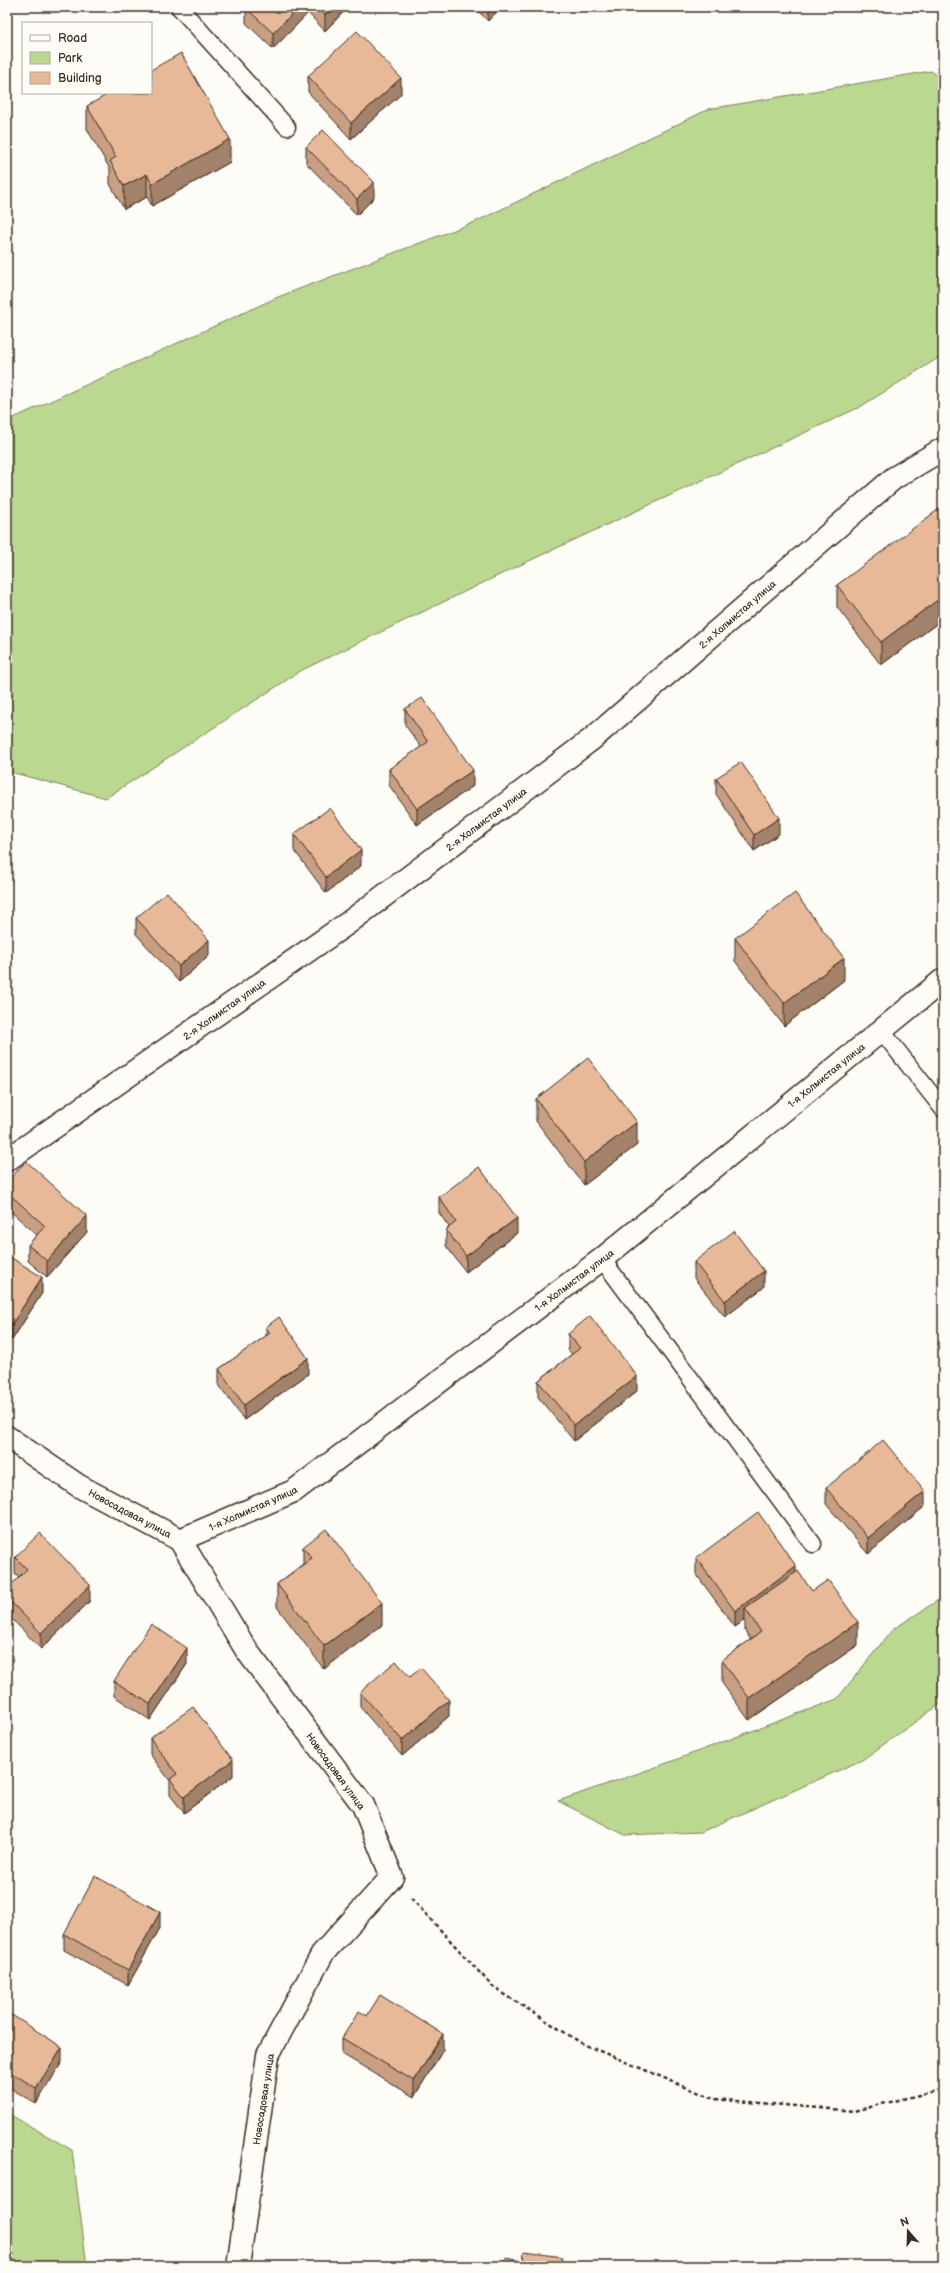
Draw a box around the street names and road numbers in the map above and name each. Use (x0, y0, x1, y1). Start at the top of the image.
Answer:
street label: 2-я Холмистая улица (697, 578, 779, 651)
street label: 2-я Холмистая улица (444, 785, 529, 854)
street label: 2-я Холмистая улица (181, 977, 268, 1043)
street label: 1-я Холмистая улица (786, 1041, 868, 1111)
street label: 1-я Холмистая улица (533, 1247, 617, 1314)
street label: 1-я Холмистая улица (207, 1484, 300, 1534)
street label: Новосадовая улица (86, 1487, 173, 1541)
street label: Новосадовая улица (303, 1731, 367, 1813)
street label: Новосадовая улица (251, 2053, 277, 2146)

